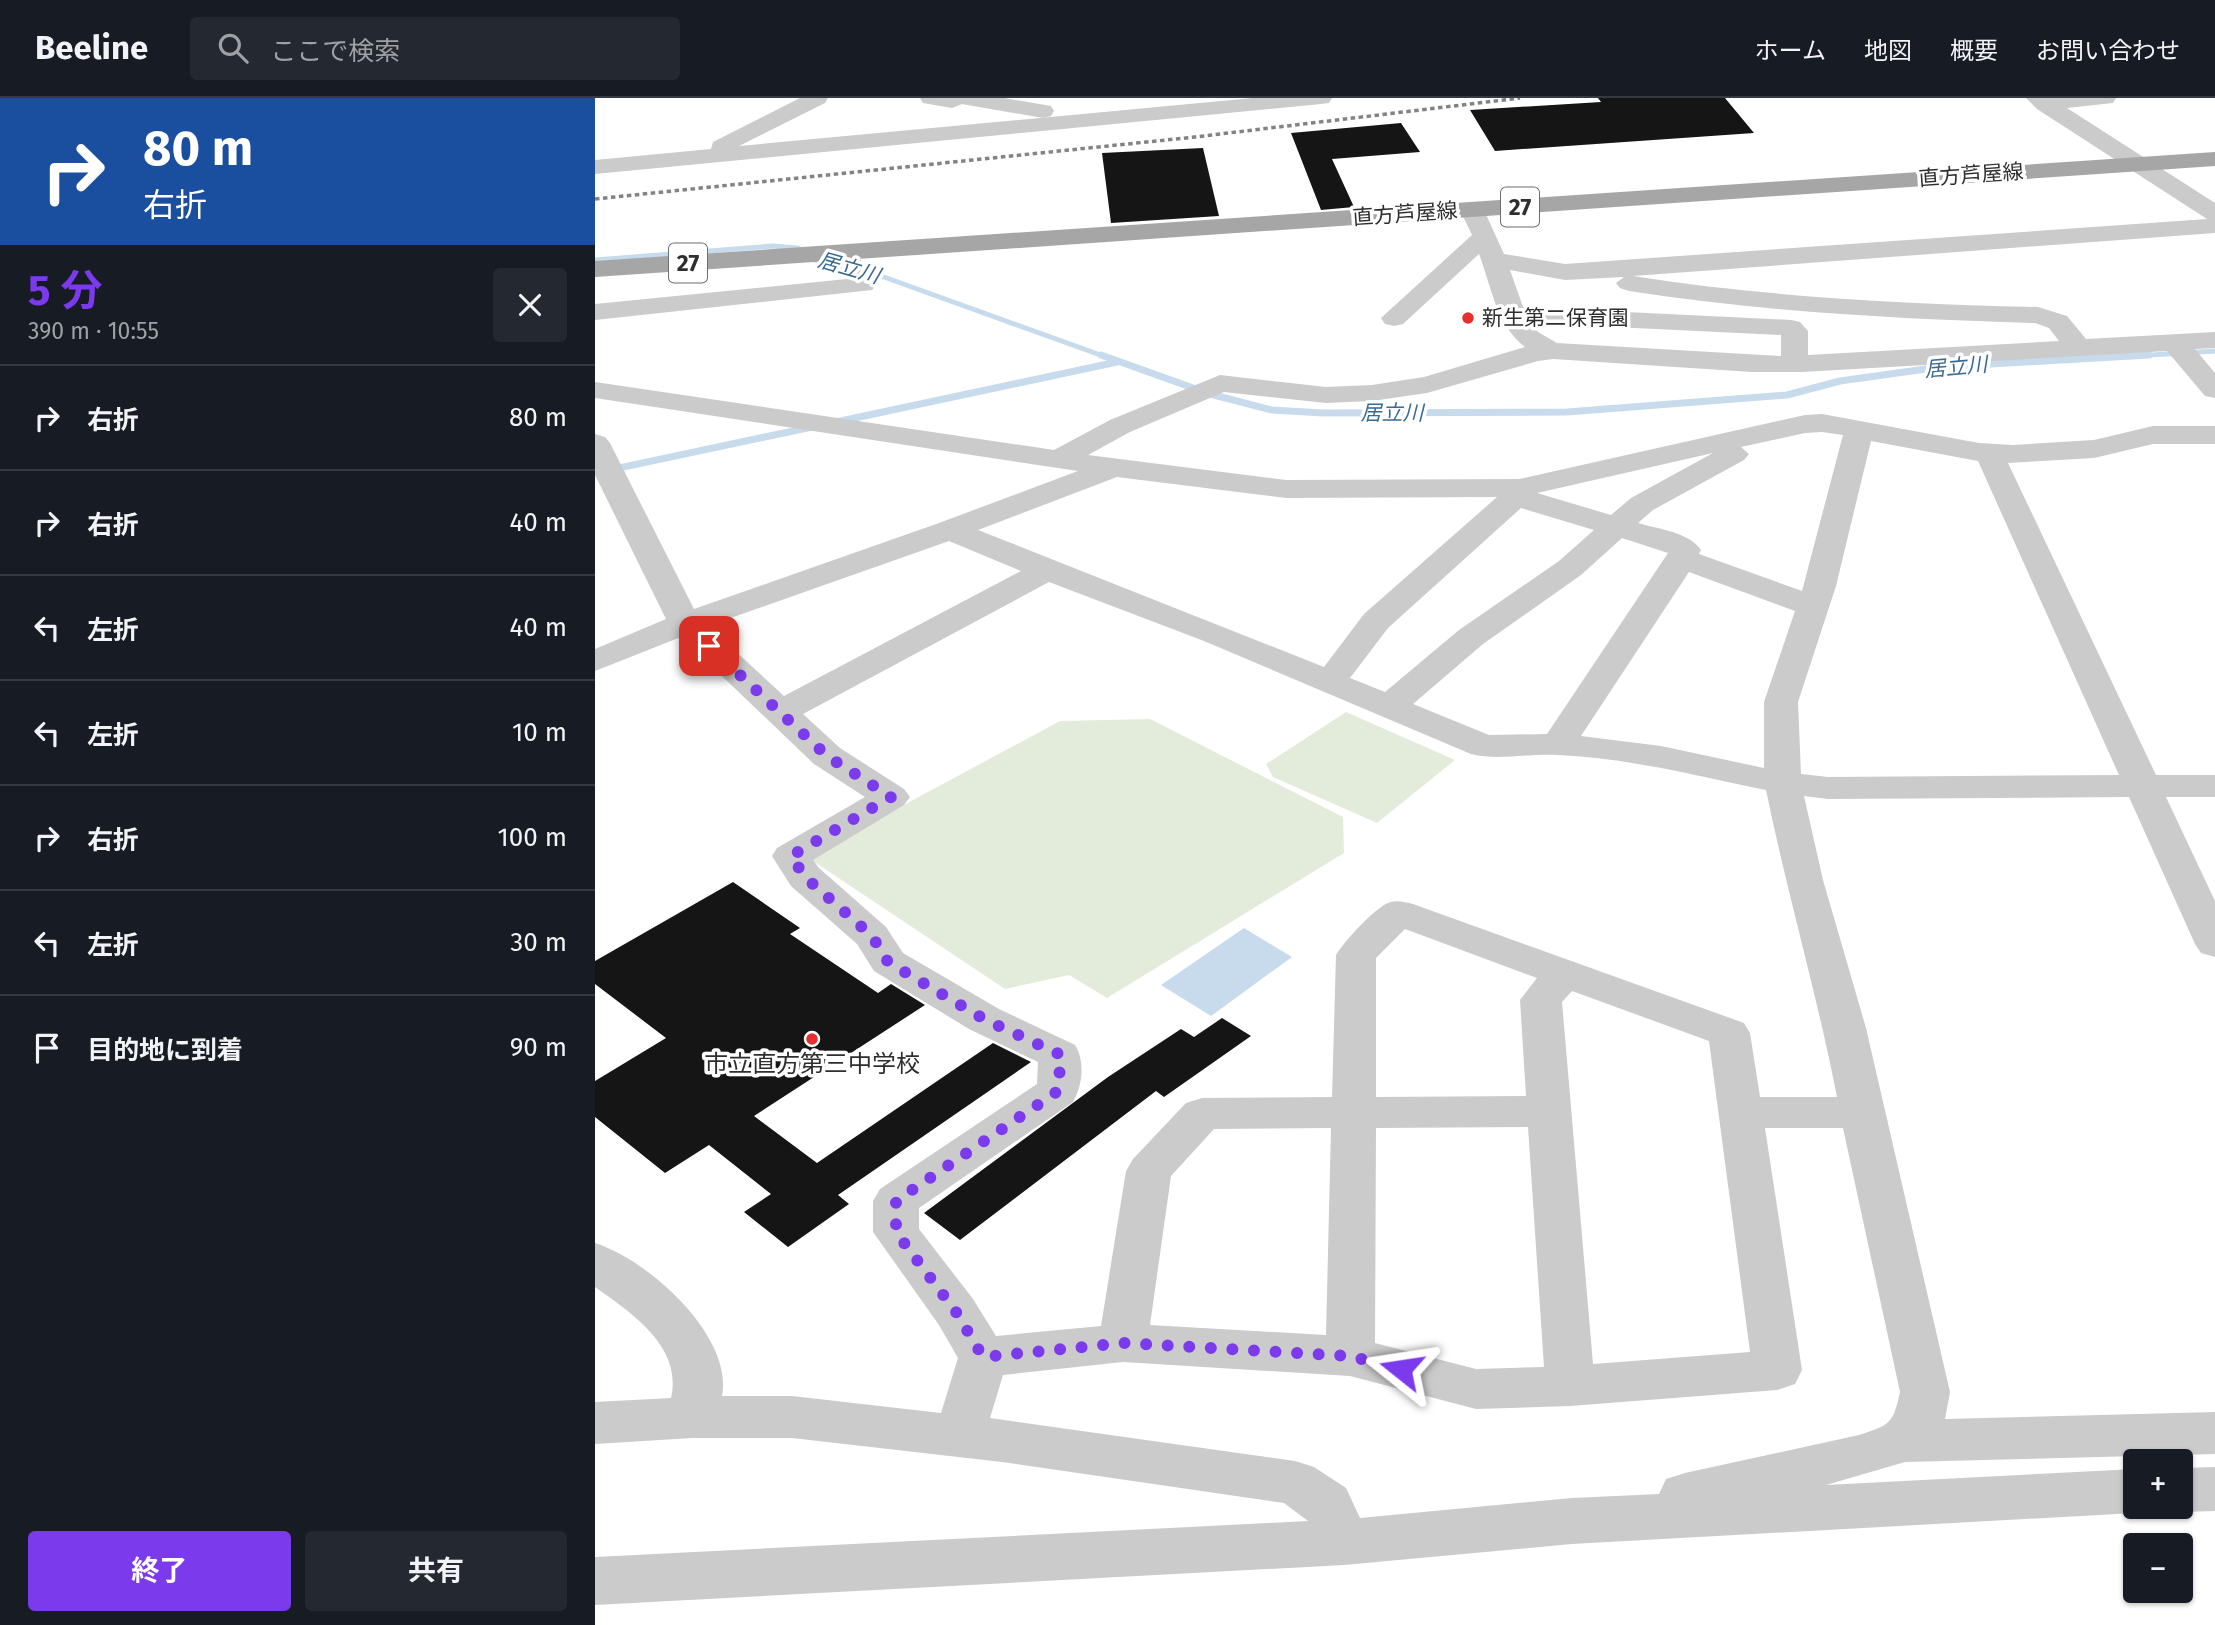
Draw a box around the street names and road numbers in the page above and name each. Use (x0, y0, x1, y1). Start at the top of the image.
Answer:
street label: 直方芦屋線 (1918, 158, 2024, 192)
road number: 27 (1501, 188, 1539, 226)
street label: 直方芦屋線 (1352, 197, 1458, 231)
road number: 27 (669, 244, 707, 282)

